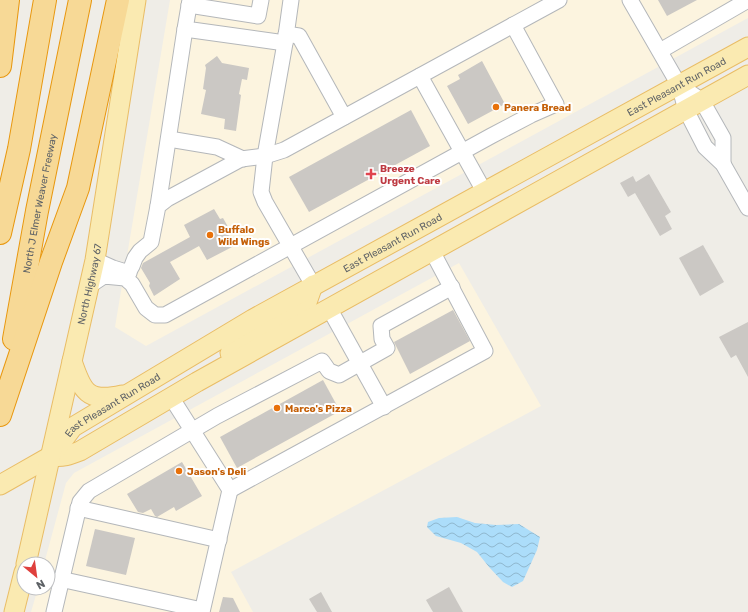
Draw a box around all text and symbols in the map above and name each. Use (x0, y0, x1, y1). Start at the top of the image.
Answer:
street label: East Pleasant Run Road (625, 55, 728, 119)
marker: Panera Bread (491, 102, 501, 112)
place label: Panera Bread (504, 102, 571, 114)
street label: North J Elmer Weaver Freeway (21, 132, 60, 274)
place label: Breeze Urgent Care (380, 163, 441, 187)
marker: Breeze Urgent Care (365, 168, 377, 180)
street label: East Pleasant Run Road (341, 211, 444, 275)
place label: Buffalo Wild Wings (218, 224, 270, 248)
marker: Buffalo Wild Wings (205, 230, 215, 240)
street label: North Highway 67 (76, 243, 104, 326)
street label: East Pleasant Run Road (63, 371, 163, 440)
marker: Marco's Pizza (272, 403, 282, 413)
place label: Marco's Pizza (285, 403, 352, 415)
marker: Jason's Deli (174, 466, 184, 476)
place label: Jason's Deli (187, 466, 246, 478)
north arrow (16, 556, 56, 596)
text: N (34, 577, 47, 592)

